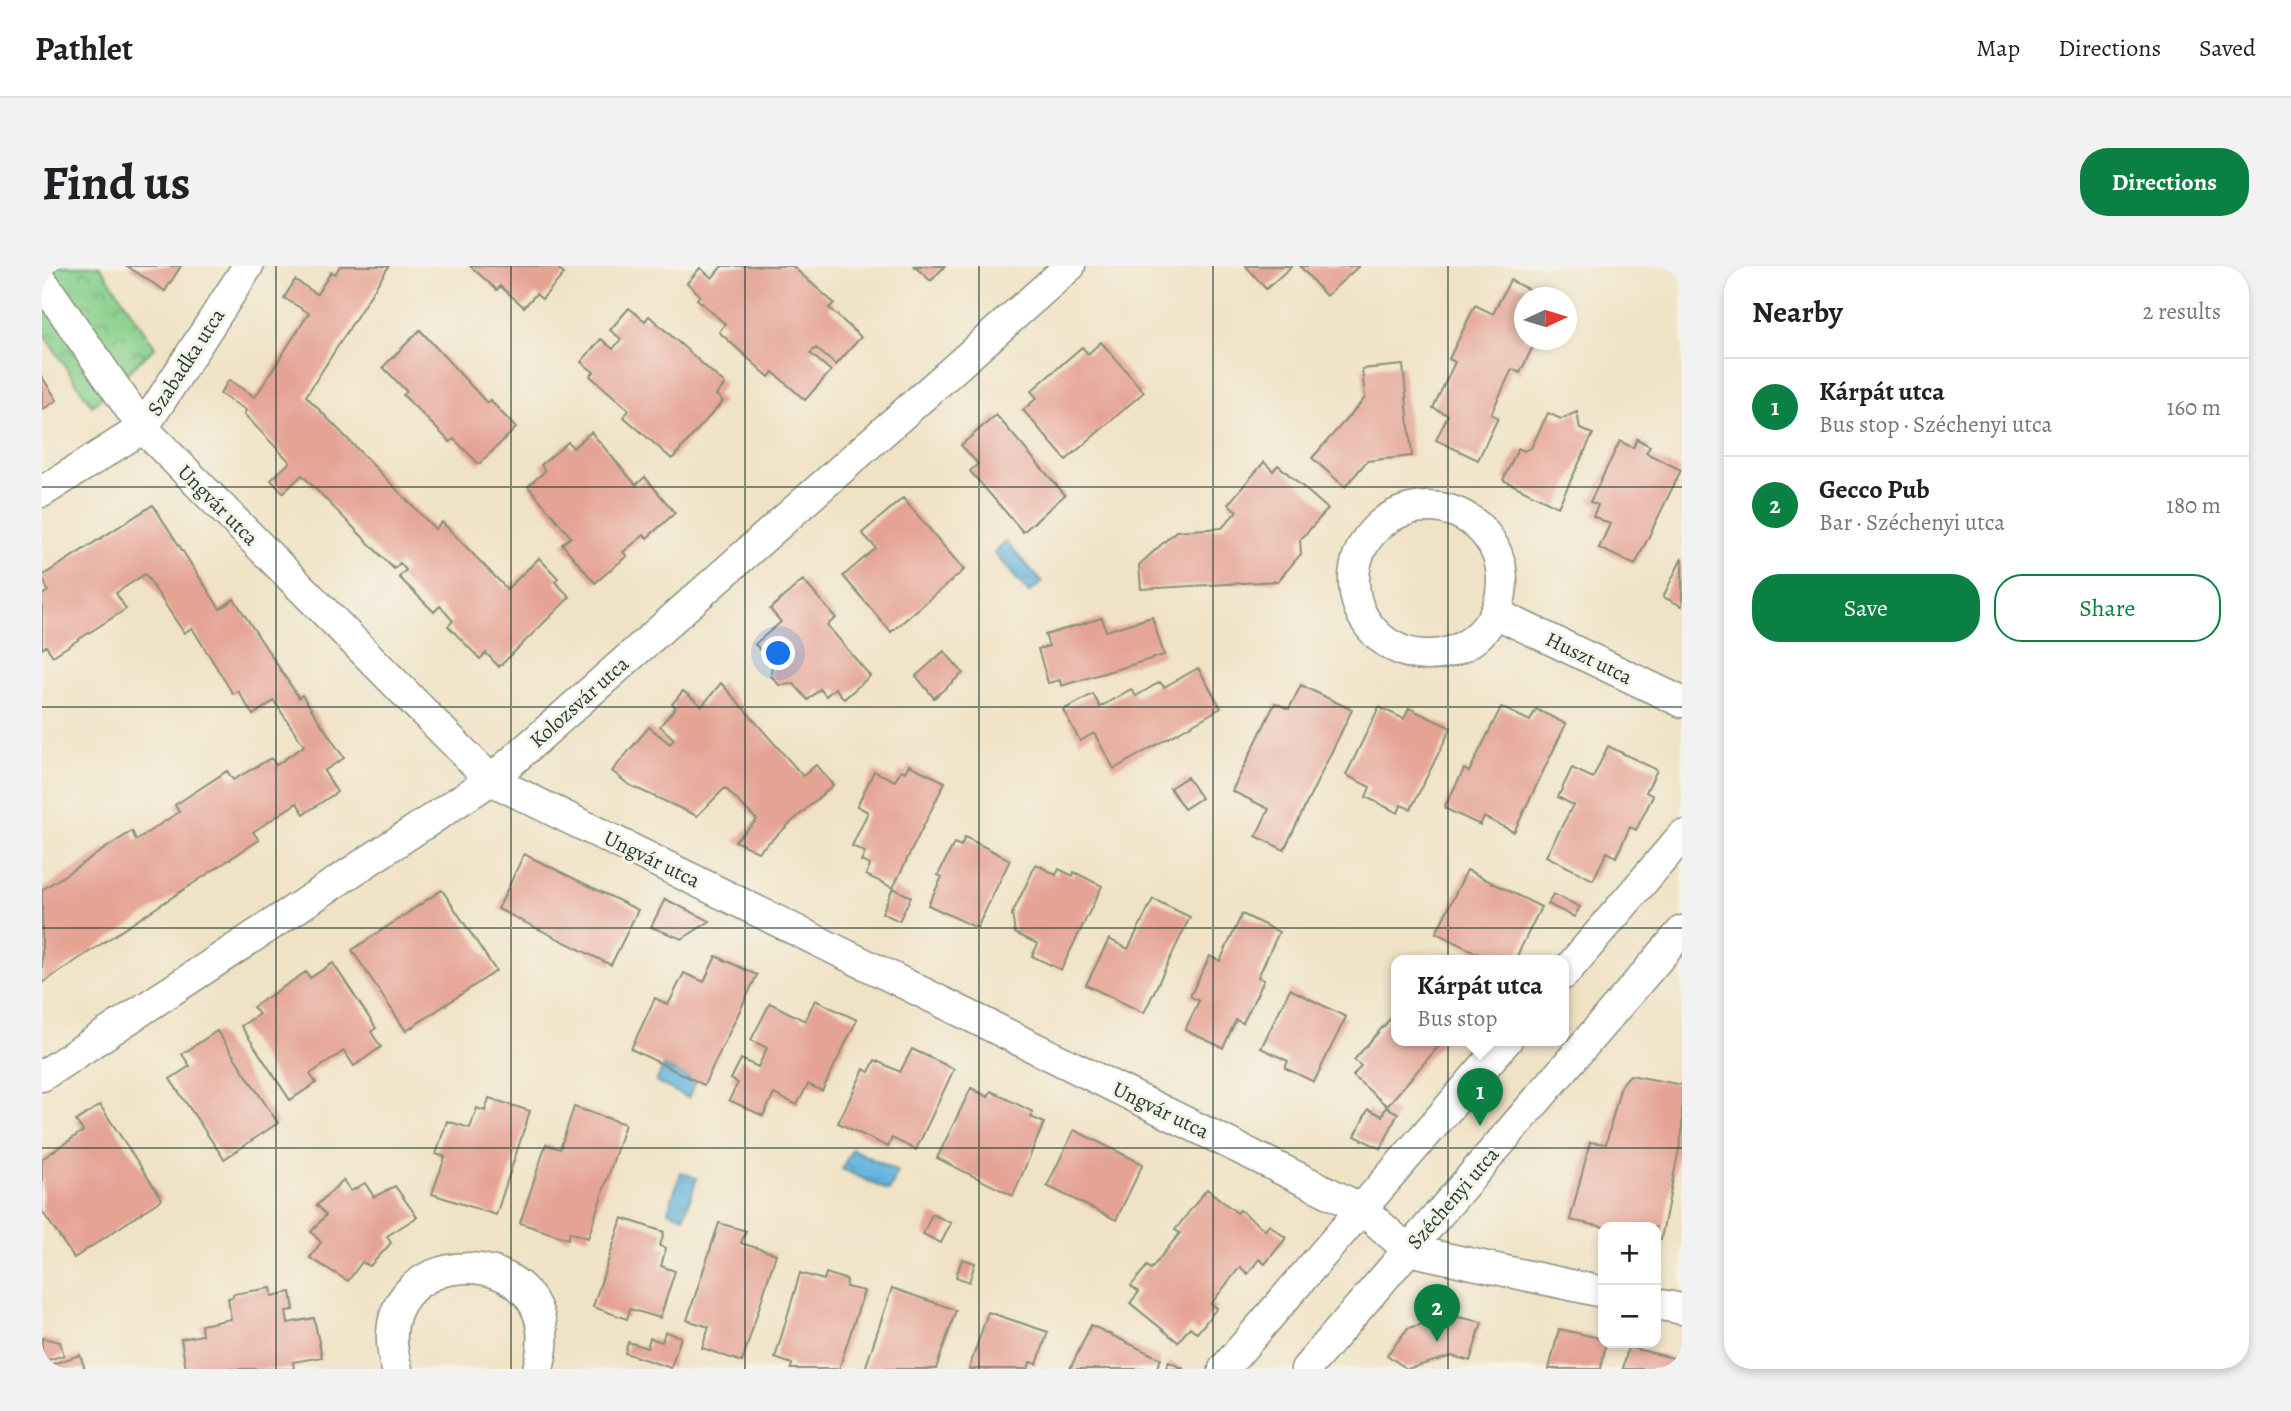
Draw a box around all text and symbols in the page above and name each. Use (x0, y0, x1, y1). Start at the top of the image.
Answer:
text: Pathlet (35, 26, 133, 71)
text: Map (1976, 32, 2020, 64)
text: Directions (2058, 32, 2161, 64)
text: Saved (2199, 32, 2256, 64)
button: Directions (2080, 148, 2249, 216)
text: Find us (42, 149, 190, 216)
north arrow (1514, 287, 1577, 350)
text: Nearby (1752, 292, 1843, 332)
text: 2 results (2143, 296, 2221, 327)
street label: Szabadka utca (141, 303, 231, 421)
text: Kárpát utca (1819, 374, 1945, 409)
text: 1 (1771, 392, 1779, 423)
text: 160 m (2167, 392, 2221, 423)
text: Bus stop · Széchenyi utca (1819, 409, 2052, 440)
street label: Ungvár utca (171, 458, 265, 552)
text: Gecco Pub (1819, 472, 1930, 507)
text: 2 (1769, 490, 1781, 521)
text: 180 m (2166, 490, 2221, 521)
text: Bar · Széchenyi utca (1819, 507, 2005, 538)
button: Save (1752, 574, 1980, 642)
button: Share (1994, 574, 2221, 642)
street label: Huszt utca (1541, 625, 1637, 691)
your location (761, 636, 795, 670)
street label: Kolozsvár utca (523, 650, 635, 754)
street label: Ungvár utca (599, 824, 705, 894)
popup (1391, 955, 1569, 1046)
text: Kárpát utca (1417, 968, 1543, 1003)
text: Bus stop (1417, 1003, 1497, 1034)
pin: 1 (1457, 1068, 1503, 1126)
street label: Ungvár utca (1108, 1075, 1214, 1145)
street label: Széchenyi utca (1401, 1141, 1505, 1255)
map controls (1598, 1222, 1661, 1348)
button: + (1598, 1222, 1661, 1285)
pin: 2 (1414, 1284, 1460, 1342)
button: − (1598, 1285, 1661, 1348)

